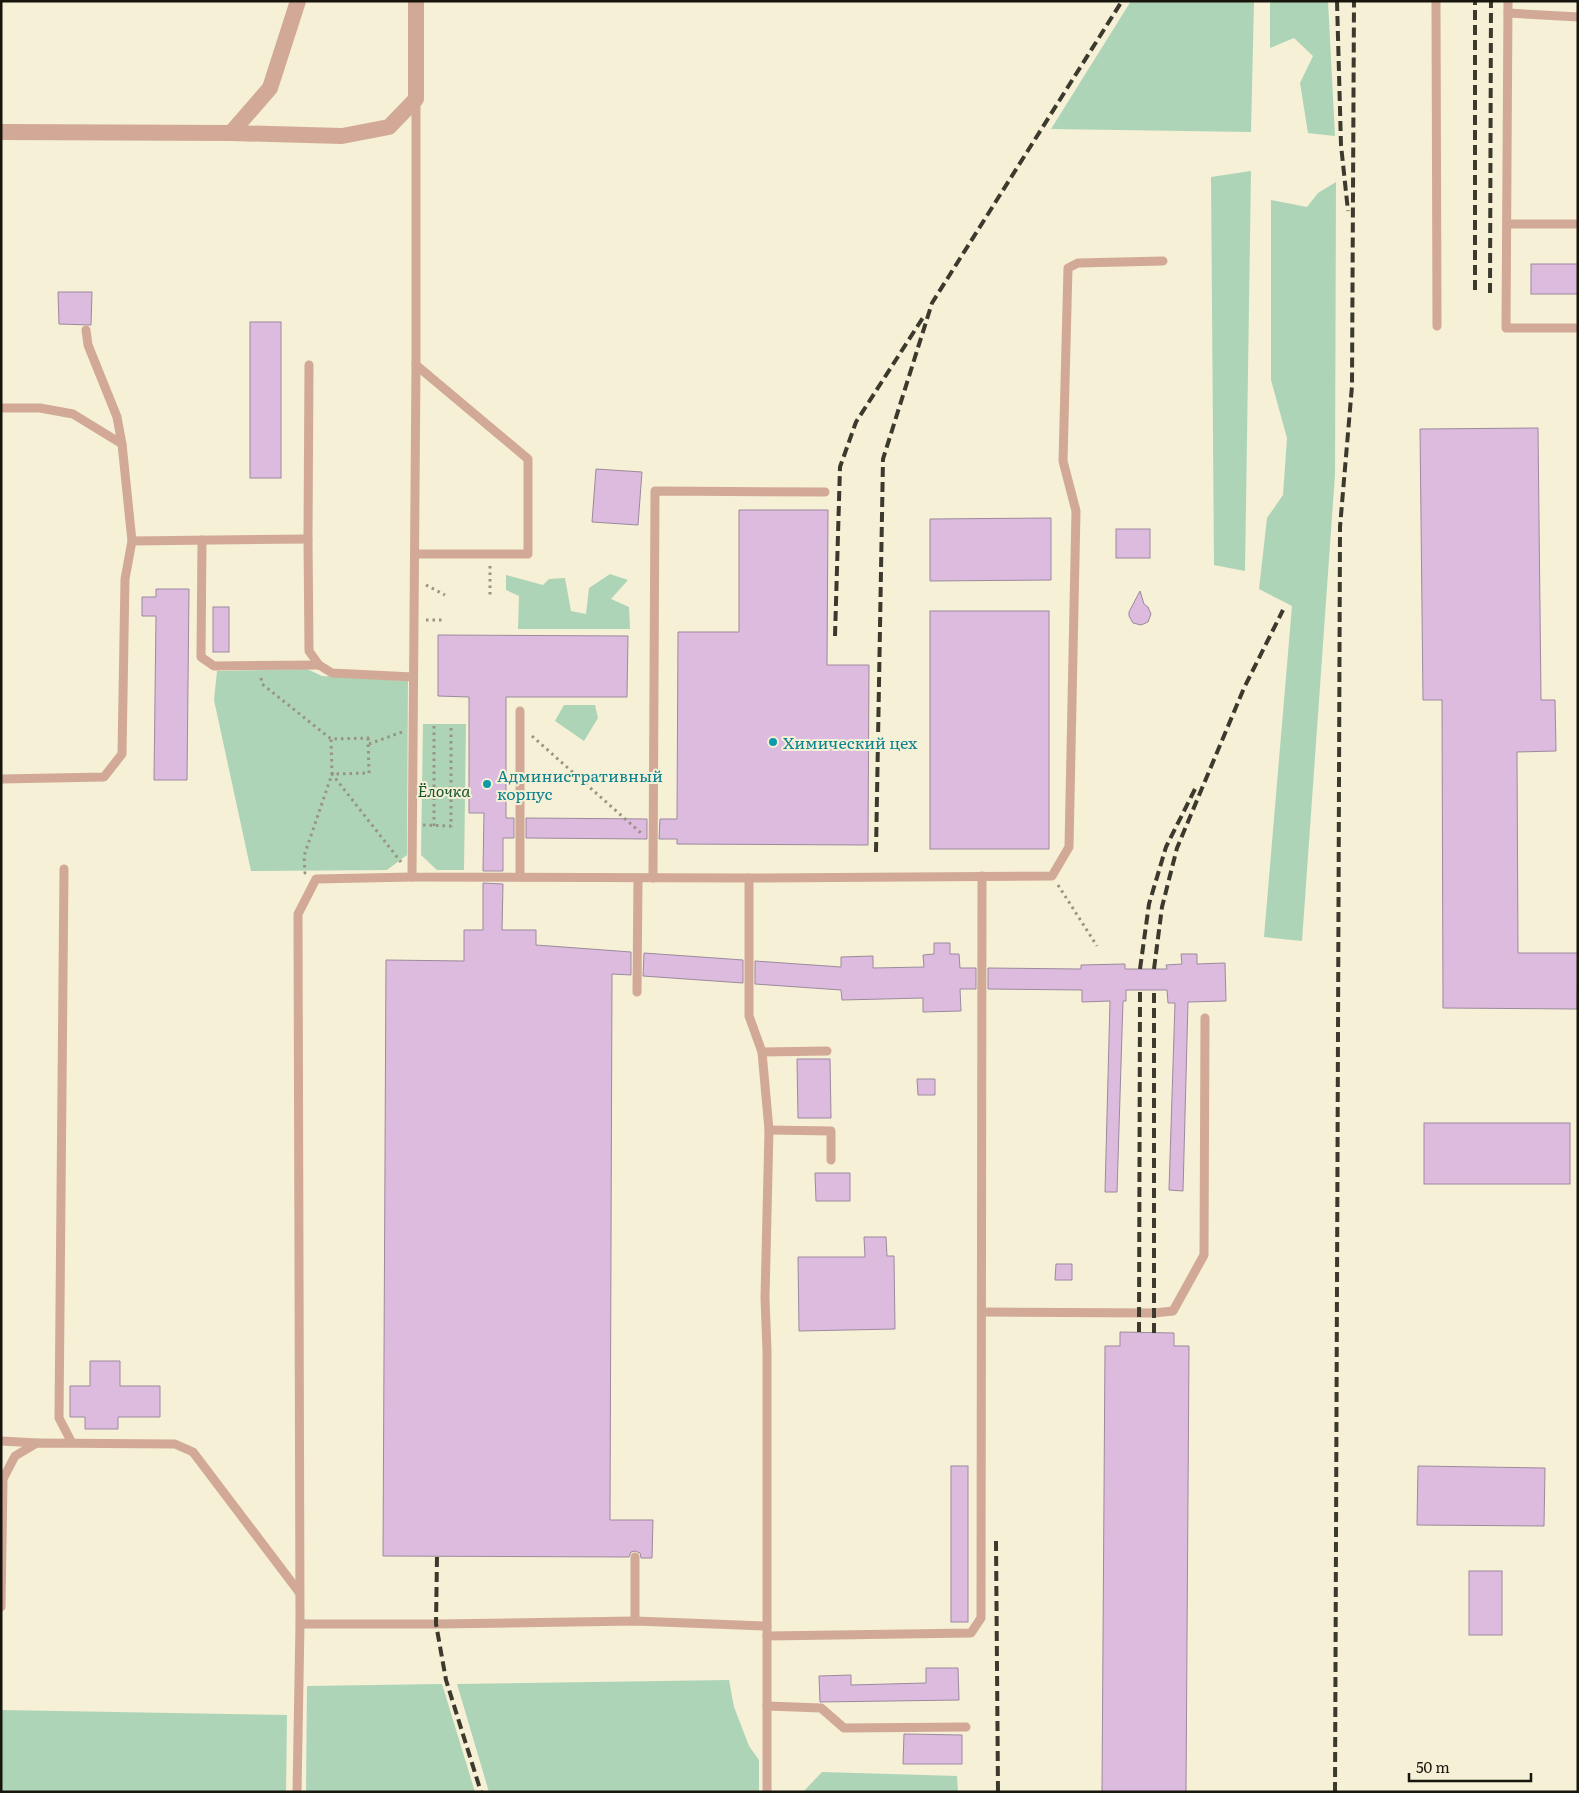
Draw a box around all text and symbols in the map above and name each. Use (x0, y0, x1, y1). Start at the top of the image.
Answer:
place label: Химический цех (783, 730, 918, 754)
marker: Химический цех (767, 736, 779, 748)
place label: Административный корпус (497, 763, 663, 805)
park label: Ёлочка (418, 778, 471, 802)
marker: Административный корпус (481, 778, 493, 790)
scale bar (1409, 1750, 1532, 1782)
text: 50 m (1416, 1755, 1450, 1778)

